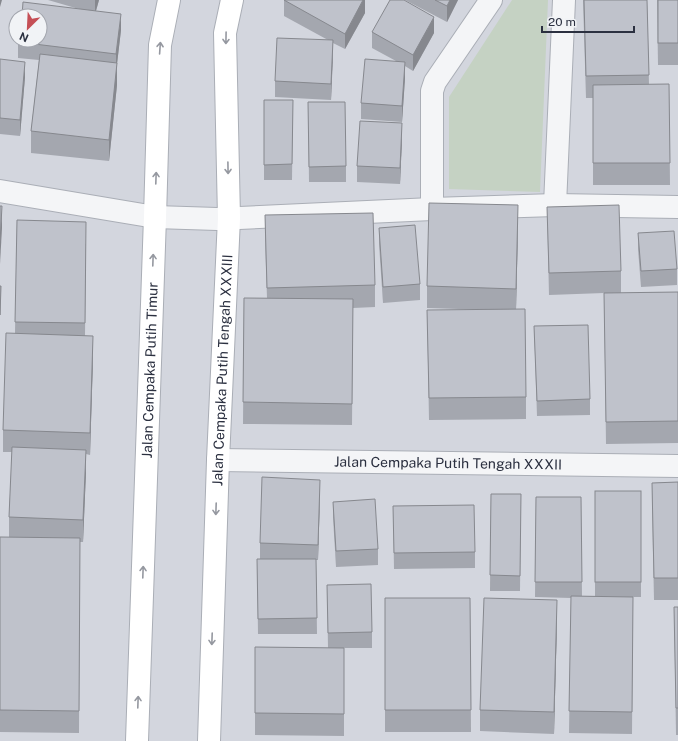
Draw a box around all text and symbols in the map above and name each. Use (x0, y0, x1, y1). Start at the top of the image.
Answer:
north arrow (8, 8, 48, 48)
scale bar (542, 8, 634, 34)
text: 20 m (548, 15, 576, 29)
text: N (18, 30, 30, 44)
one-way arrow (222, 31, 230, 44)
one-way arrow (157, 42, 164, 55)
one-way arrow (224, 161, 232, 174)
one-way arrow (152, 172, 160, 185)
one-way arrow (150, 254, 157, 267)
street label: Jalan Cempaka Putih Tengah XXXIII (209, 254, 235, 486)
street label: Jalan Cempaka Putih Timur (139, 282, 161, 459)
street label: Jalan Cempaka Putih Tengah XXXII (334, 454, 562, 472)
one-way arrow (213, 502, 220, 515)
one-way arrow (139, 566, 146, 579)
one-way arrow (208, 632, 216, 645)
one-way arrow (134, 696, 142, 709)

